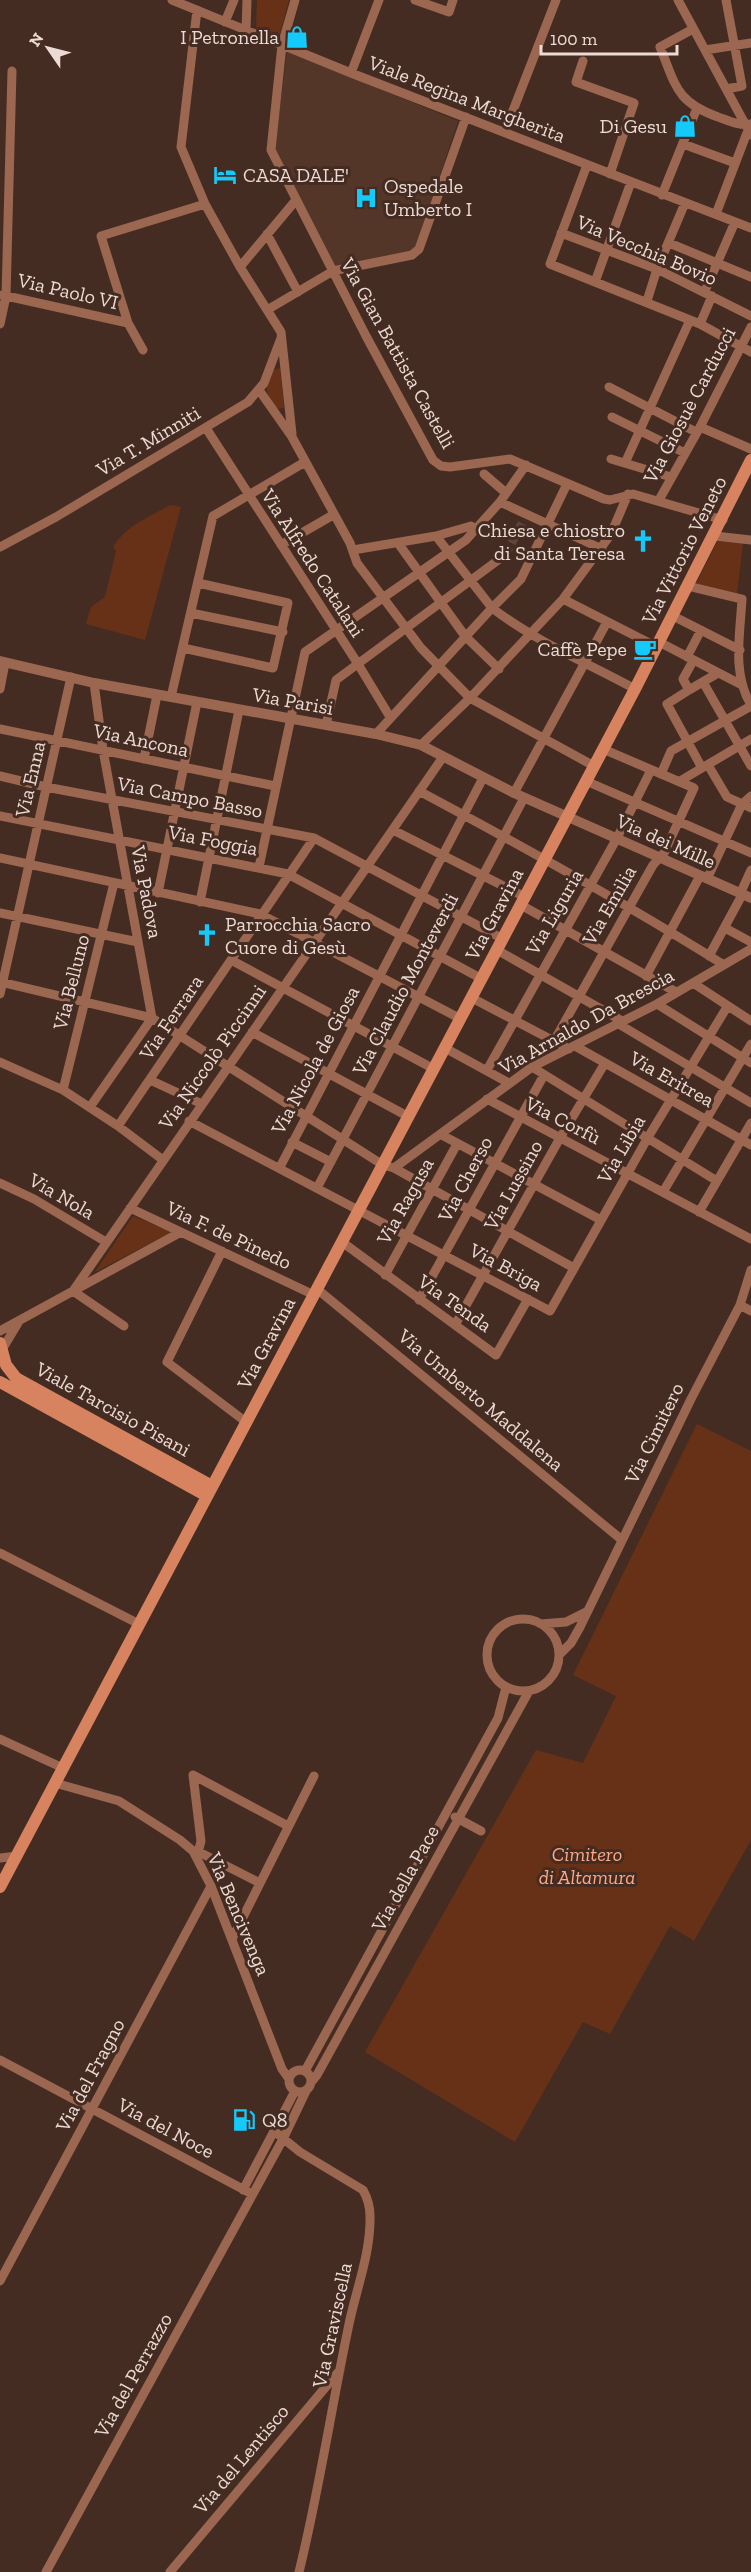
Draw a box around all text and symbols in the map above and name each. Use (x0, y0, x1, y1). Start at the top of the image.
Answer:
north arrow (18, 18, 78, 78)
scale bar (541, 18, 678, 56)
shop icon: I Petronella (284, 24, 310, 50)
place label: I Petronella (180, 25, 279, 49)
text: 100 m (550, 28, 598, 50)
text: N (25, 29, 47, 50)
street label: Viale Regina Margherita (364, 50, 569, 148)
shop icon: Di Gesu (672, 113, 698, 139)
place label: Di Gesu (600, 114, 667, 138)
hotel icon: CASA DALE' (212, 162, 238, 188)
place label: CASA DALE' (243, 163, 349, 187)
place label: Ospedale Umberto I (384, 174, 472, 221)
hospital icon: Ospedale Umberto I (353, 185, 379, 211)
street label: Via Vecchia Bovio (572, 209, 721, 290)
street label: Via Gian Battista Castelli (335, 253, 461, 453)
street label: Via Paolo VI (14, 268, 121, 314)
street label: Via Giosuè Carducci (637, 323, 740, 488)
street label: Via T. Minniti (91, 400, 205, 482)
street label: Via Vittorio Veneto (636, 472, 732, 629)
street label: Via Alfredo Catalani (256, 484, 370, 642)
place label: Chiesa e chiostro di Santa Teresa (478, 518, 625, 565)
church icon: Chiesa e chiostro di Santa Teresa (630, 528, 656, 554)
cafe icon: Caffè Pepe (632, 636, 658, 662)
place label: Caffè Pepe (537, 637, 627, 661)
street label: Via Parisi (250, 682, 336, 720)
street label: Via Ancona (90, 718, 191, 762)
street label: Via Enna (9, 739, 50, 820)
street label: Via Campo Basso (114, 771, 265, 823)
street label: Via dei Mille (612, 808, 719, 874)
street label: Via Foggia (165, 819, 260, 860)
street label: Via Padova (126, 843, 168, 941)
street label: Via Emilia (576, 861, 641, 950)
street label: Via Gravina (459, 864, 528, 965)
street label: Via Liguria (519, 865, 588, 960)
street label: Via Claudio Monteverdi (346, 889, 463, 1080)
place label: Parrocchia Sacro Cuore di Gesù (225, 912, 371, 959)
church icon: Parrocchia Sacro Cuore di Gesù (194, 922, 220, 948)
street label: Via Belluno (47, 932, 94, 1033)
street label: Via Arnaldo Da Brescia (493, 963, 678, 1080)
street label: Via Ferrara (133, 970, 208, 1065)
street label: Via Niccolò Piccinni (153, 980, 271, 1135)
street label: Via Nicola de Giosa (265, 981, 364, 1139)
street label: Via Eritrea (625, 1045, 719, 1112)
street label: Via Corfù (520, 1090, 605, 1149)
street label: Via Libia (591, 1110, 650, 1188)
street label: Via Cherso (432, 1132, 497, 1227)
street label: Via Lussino (478, 1136, 548, 1235)
street label: Via Ragusa (371, 1153, 439, 1249)
street label: Via Nola (24, 1167, 99, 1225)
street label: Via F. de Pinedo (162, 1195, 295, 1274)
street label: Via Briga (465, 1237, 547, 1296)
street label: Via Tenda (413, 1268, 497, 1337)
street label: Via Gravina (231, 1293, 300, 1394)
street label: Via Umberto Maddalena (393, 1323, 569, 1477)
street label: Viale Tarcisio Pisani (31, 1356, 195, 1462)
street label: Via Cimitero (619, 1379, 689, 1488)
street label: Via della Pace (366, 1821, 444, 1936)
park label: Cimitero di Altamura (539, 1842, 635, 1889)
street label: Via Bencivenga (202, 1848, 276, 1979)
street label: Via del Fragno (50, 2014, 130, 2136)
street label: Via del Noce (113, 2092, 218, 2163)
fuel station icon: Q8 (231, 2107, 257, 2133)
place label: Q8 (262, 2108, 287, 2132)
street label: Via Graviscella (307, 2260, 357, 2391)
street label: Via del Perrazzo (88, 2309, 177, 2442)
street label: Via del Lentisco (188, 2399, 294, 2519)

